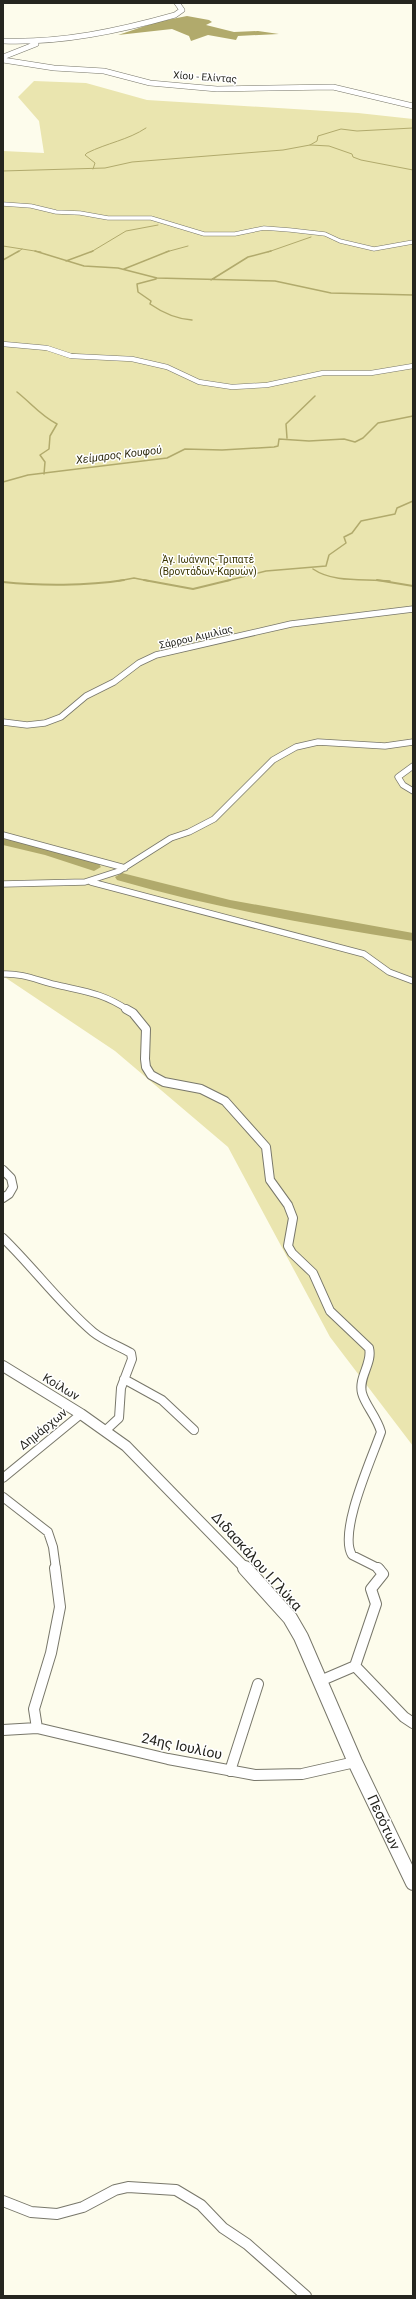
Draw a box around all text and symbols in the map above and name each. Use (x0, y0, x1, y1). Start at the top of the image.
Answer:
street label: Χίου - Ελίντας (173, 69, 237, 86)
water label: Χείμαρος Κουφού (74, 443, 163, 467)
park label: Άγ. Ιωάννης-Τριπατέ (Βροντάδων-Καρυών) (159, 554, 257, 578)
street label: Σάρρου Αιμιλίας (158, 623, 234, 652)
street label: Κοίλων (40, 1371, 82, 1403)
street label: Δημάρχων (16, 1405, 70, 1453)
street label: Διδασκάλου Ι.Γλύκα (209, 1508, 306, 1614)
street label: 24ης Ιουλίου (140, 1730, 224, 1762)
street label: Πεσότων (364, 1792, 404, 1852)

